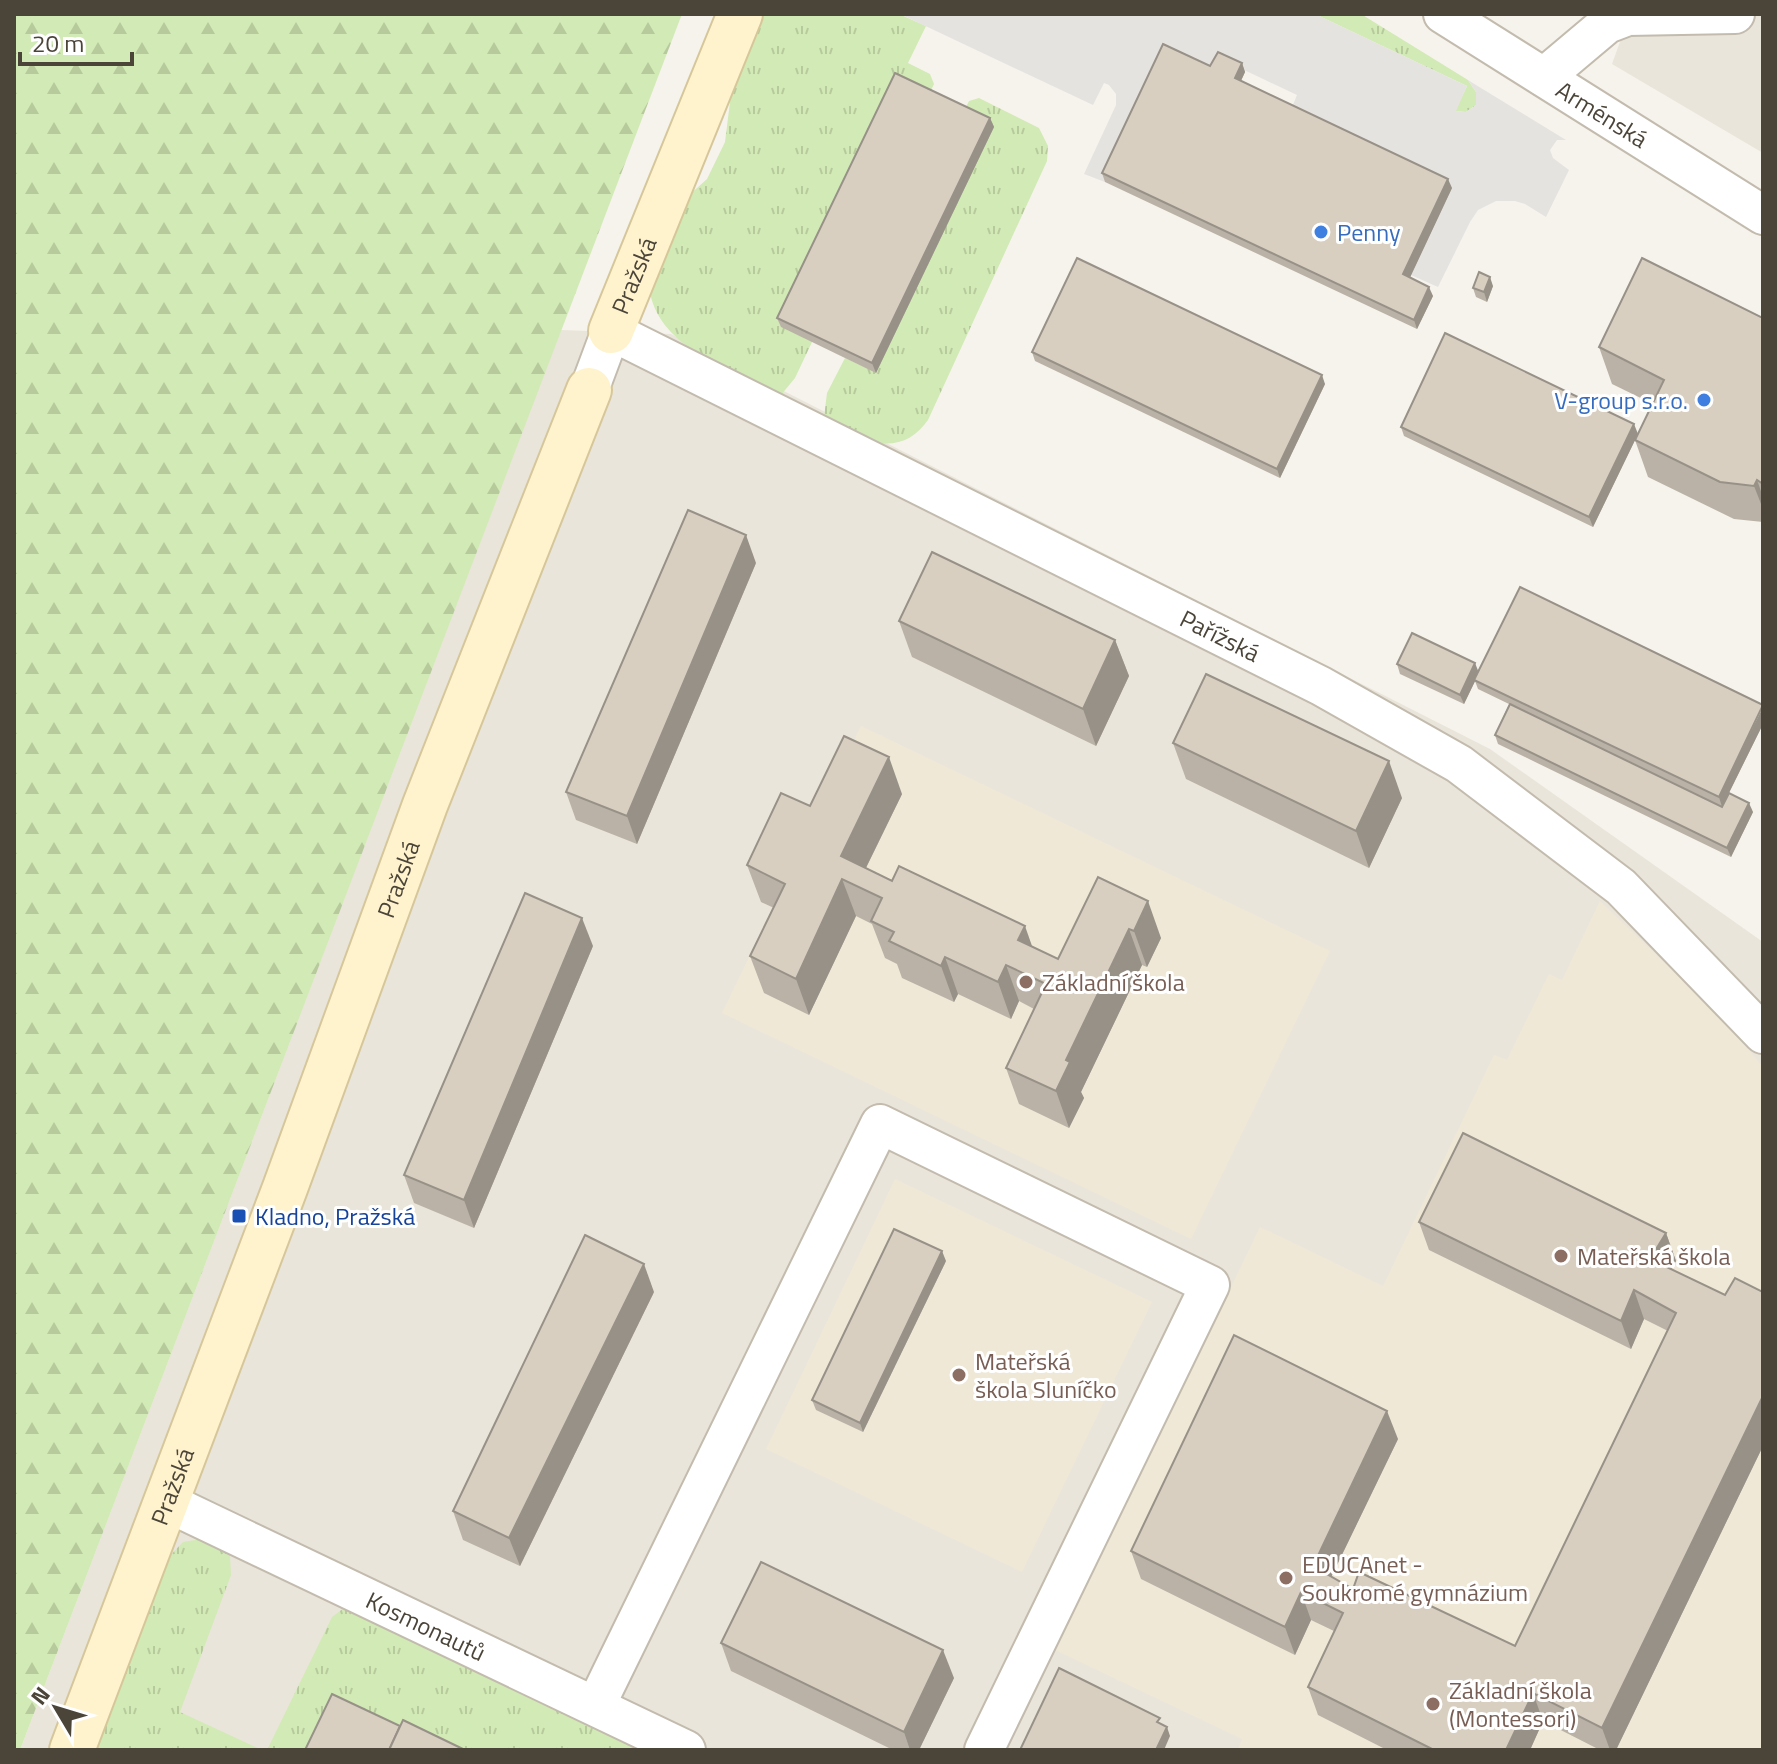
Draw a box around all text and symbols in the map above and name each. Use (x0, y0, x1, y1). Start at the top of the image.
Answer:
scale bar (20, 16, 132, 66)
text: 20 m (32, 25, 84, 61)
street label: Arménská (1549, 72, 1655, 156)
place label: Penny (1337, 214, 1401, 250)
marker: Penny (1312, 223, 1330, 241)
street label: Pražská (602, 232, 665, 319)
place label: V-group s.r.o. (1554, 382, 1688, 418)
marker: V-group s.r.o. (1695, 391, 1713, 409)
street label: Pařížská (1174, 600, 1266, 671)
street label: Pražská (367, 835, 429, 923)
place label: Základní škola (1042, 964, 1185, 1000)
marker: Základní škola (1017, 973, 1035, 991)
place label: Kladno, Pražská (255, 1198, 415, 1234)
marker: Kladno, Pražská (230, 1207, 248, 1225)
place label: Mateřská škola (1577, 1238, 1731, 1274)
marker: Mateřská škola (1552, 1247, 1570, 1265)
place label: Mateřská škola Sluníčko (975, 1343, 1117, 1407)
marker: Mateřská škola Sluníčko (950, 1366, 968, 1384)
street label: Pražská (141, 1442, 203, 1530)
place label: EDUCAnet - Soukromé gymnázium (1302, 1546, 1528, 1610)
marker: EDUCAnet - Soukromé gymnázium (1277, 1569, 1295, 1587)
street label: Kosmonautů (360, 1582, 492, 1670)
north arrow (16, 1668, 96, 1748)
place label: Základní škola (Montessori) (1449, 1672, 1592, 1736)
text: N (22, 1679, 58, 1712)
marker: Základní škola (Montessori) (1424, 1695, 1442, 1713)

